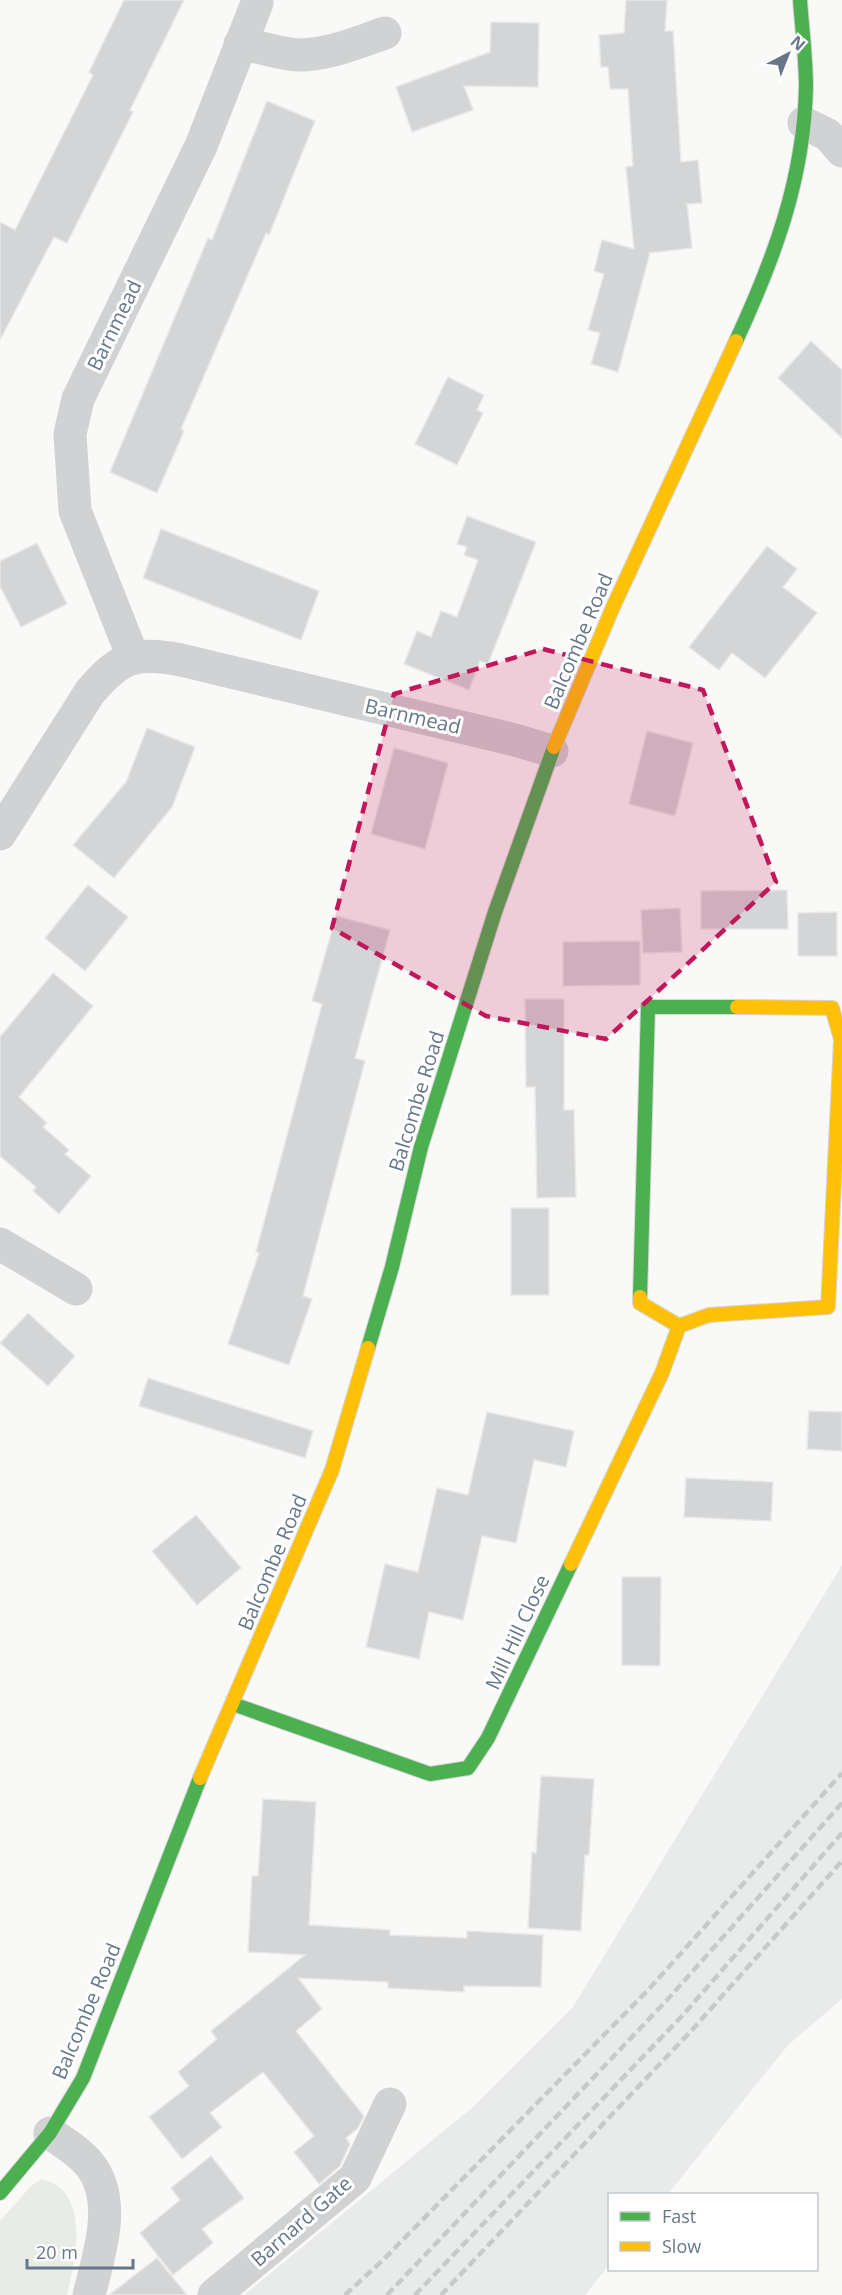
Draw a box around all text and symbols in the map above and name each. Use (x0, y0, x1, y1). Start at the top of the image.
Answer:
north arrow (758, 24, 818, 84)
text: N (786, 30, 810, 55)
street label: Barnmead (80, 275, 148, 375)
street label: Balcombe Road (537, 569, 619, 713)
street label: Barnmead (362, 692, 464, 740)
street label: Balcombe Road (382, 1027, 450, 1175)
street label: Balcombe Road (231, 1490, 313, 1634)
street label: Mill Hill Close (479, 1570, 555, 1694)
street label: Balcombe Road (45, 1939, 127, 2083)
street label: Barnard Gate (245, 2170, 357, 2272)
legend (608, 2193, 818, 2271)
text: Fast (662, 2204, 696, 2228)
scale bar (27, 2232, 134, 2270)
text: Slow (662, 2234, 701, 2258)
text: 20 m (36, 2240, 78, 2264)

